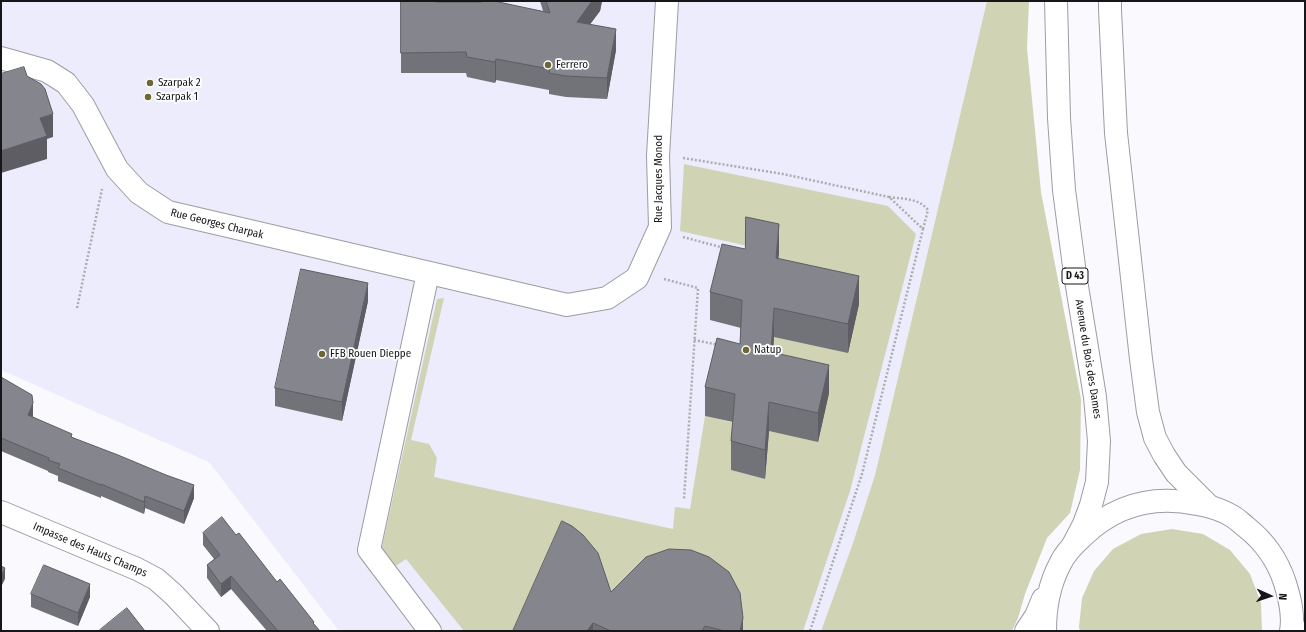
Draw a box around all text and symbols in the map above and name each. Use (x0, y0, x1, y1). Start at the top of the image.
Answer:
place label: Ferrero (556, 58, 588, 72)
marker: Ferrero (543, 60, 553, 70)
place label: Szarpak 2 (158, 76, 200, 90)
marker: Szarpak 2 (145, 78, 155, 88)
place label: Szarpak 1 (156, 90, 198, 104)
marker: Szarpak 1 (143, 92, 153, 102)
street label: Rue Jacques Monod (652, 135, 666, 223)
street label: Rue Georges Charpak (169, 206, 265, 242)
road number: D 43 (1062, 268, 1088, 284)
street label: Avenue du Bois des Dames (1072, 298, 1104, 420)
place label: Natup (754, 343, 781, 357)
marker: Natup (741, 345, 751, 355)
place label: FFB Rouen Dieppe (330, 347, 411, 361)
marker: FFB Rouen Dieppe (317, 349, 327, 359)
street label: Impasse des Hauts Champs (31, 520, 149, 580)
north arrow (1250, 576, 1290, 616)
text: N (1276, 593, 1289, 600)

